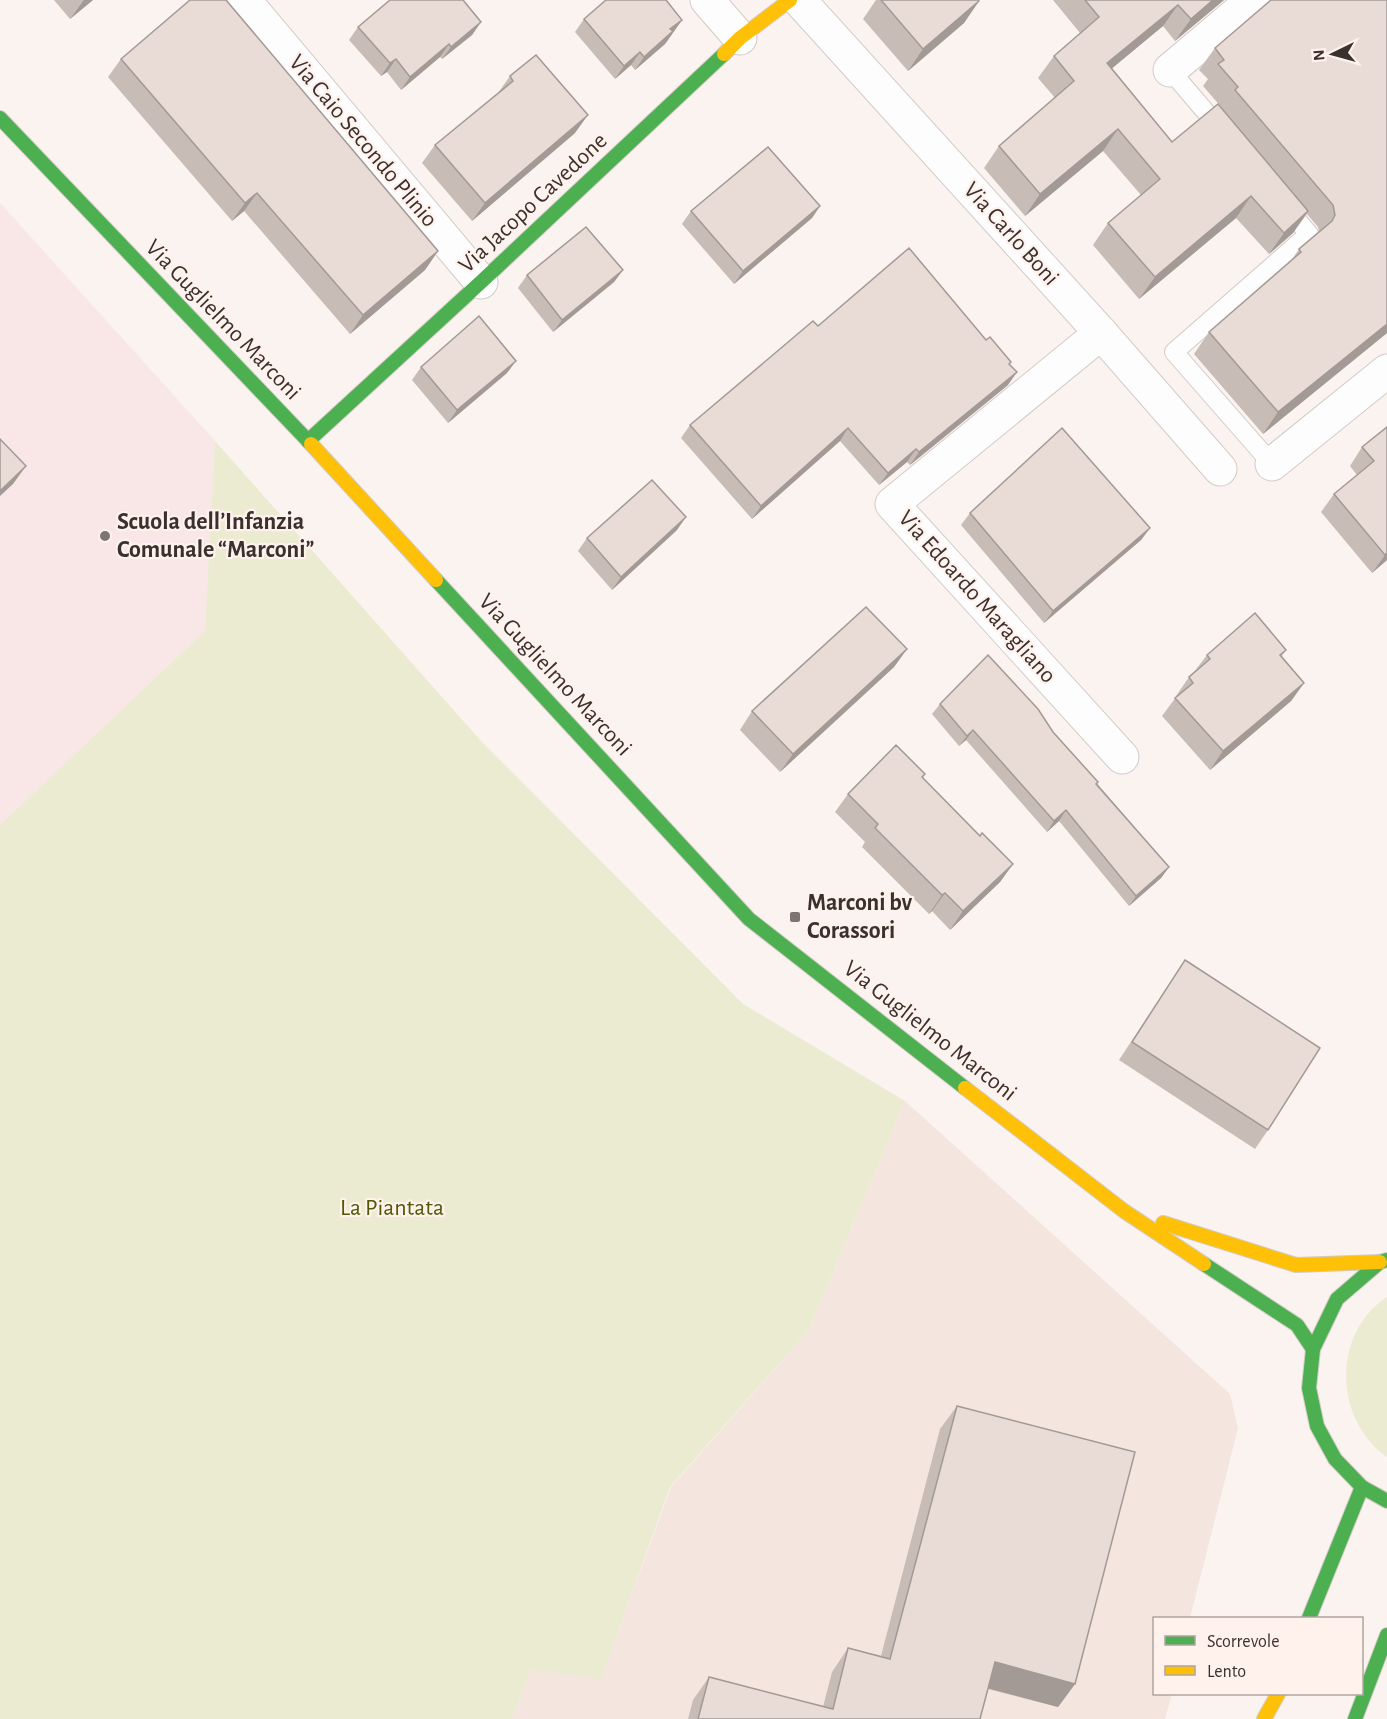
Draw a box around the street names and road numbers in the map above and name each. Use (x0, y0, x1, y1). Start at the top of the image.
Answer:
street label: Via Caio Secondo Plinio (284, 50, 442, 232)
street label: Via Jacopo Cavedone (454, 128, 612, 278)
street label: Via Carlo Boni (959, 178, 1063, 290)
street label: Via Guglielmo Marconi (141, 235, 305, 405)
street label: Via Edoardo Maragliano (894, 506, 1060, 688)
street label: Via Guglielmo Marconi (474, 589, 636, 761)
street label: Via Guglielmo Marconi (839, 956, 1021, 1106)

